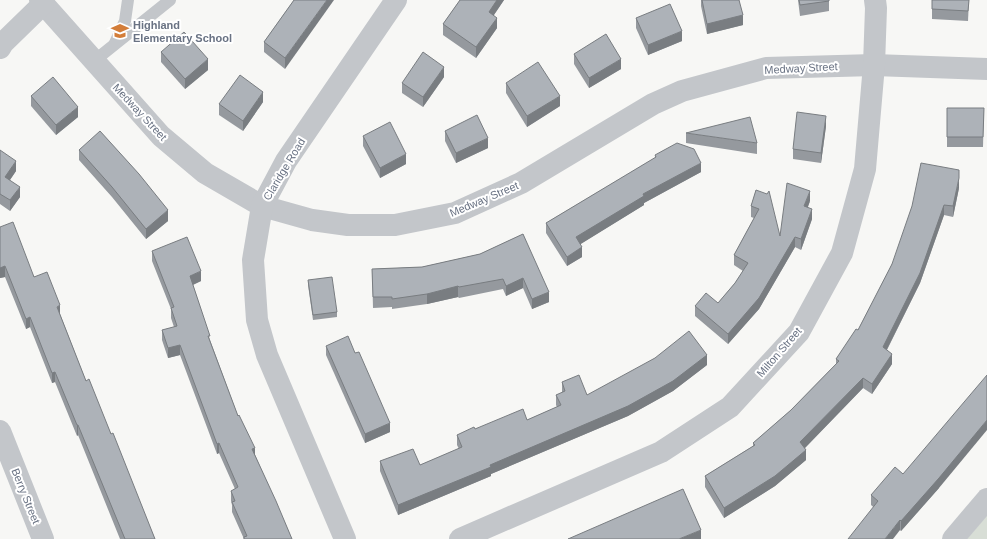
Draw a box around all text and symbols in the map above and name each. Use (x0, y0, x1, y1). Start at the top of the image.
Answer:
place label: Highland Elementary School (133, 19, 232, 44)
school or university icon: Highland Elementary School (110, 21, 130, 41)
street label: Medway Street (764, 60, 838, 76)
street label: Medway Street (111, 81, 169, 143)
street label: Claridge Road (261, 136, 307, 202)
street label: Medway Street (448, 179, 520, 219)
street label: Milton Street (754, 325, 804, 379)
street label: Berry Street (9, 467, 43, 525)

